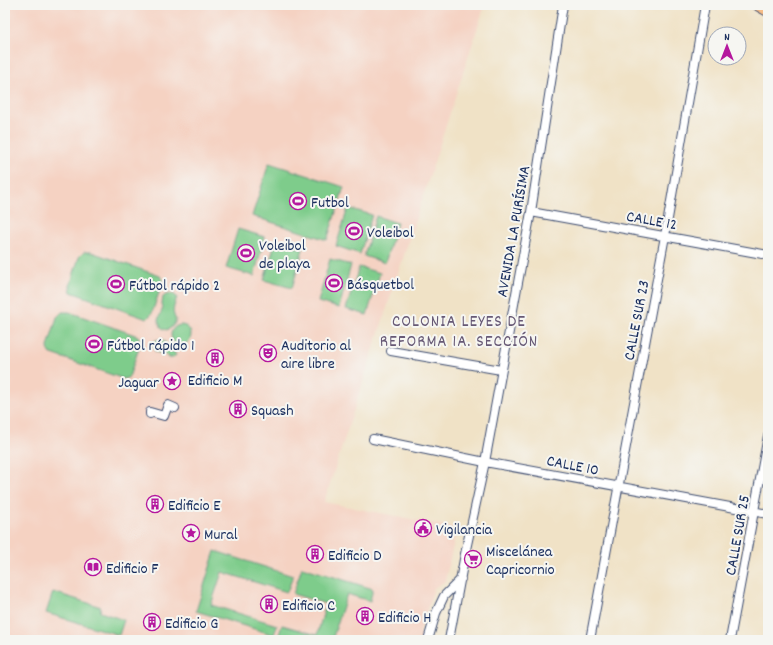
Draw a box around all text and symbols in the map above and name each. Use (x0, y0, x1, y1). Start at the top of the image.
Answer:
north arrow (707, 26, 747, 66)
text: N (724, 30, 730, 46)
street label: AVENIDA LA PURÍSIMA (492, 163, 537, 299)
sports icon: Futbol (288, 191, 308, 211)
place label: Futbol (311, 192, 349, 215)
street label: CALLE 12 (624, 206, 679, 237)
sports icon: Voleibol (344, 221, 364, 241)
place label: Voleibol (367, 222, 414, 245)
place label: Voleibol de playa (259, 235, 310, 276)
sports icon: Voleibol de playa (236, 243, 256, 263)
sports icon: Básquetbol (324, 273, 344, 293)
sports icon: Fútbol rápido 2 (106, 274, 126, 294)
place label: Básquetbol (347, 274, 414, 297)
place label: Fútbol rápido 2 (129, 275, 220, 298)
street label: CALLE SUR 23 (618, 279, 656, 362)
district label: COLONIA LEYES DE REFORMA 1A. SECCIÓN (380, 311, 538, 355)
sports icon: Fútbol rápido 1 (84, 334, 104, 354)
place label: Fútbol rápido 1 (107, 335, 194, 358)
place label: Auditorio al aire libre (281, 335, 351, 376)
theatre icon: Auditorio al aire libre (258, 343, 278, 363)
building icon: Edificio M (205, 348, 225, 368)
place label: Edificio M (188, 370, 242, 393)
place icon: Jaguar (162, 371, 182, 391)
place label: Jaguar (118, 372, 159, 395)
building icon: Squash (228, 399, 248, 419)
place label: Squash (251, 400, 294, 423)
street label: CALLE 10 (544, 450, 601, 483)
street label: CALLE SUR 25 (720, 493, 757, 577)
building icon: Edificio E (145, 494, 165, 514)
place label: Edificio E (168, 495, 221, 518)
public building icon: Vigilancia (413, 518, 433, 538)
place label: Vigilancia (436, 519, 493, 542)
place icon: Mural (181, 523, 201, 543)
place label: Mural (204, 524, 238, 547)
place label: Miscelánea Capricornio (486, 541, 555, 582)
building icon: Edificio D (305, 544, 325, 564)
place label: Edificio D (328, 545, 382, 568)
supermarket icon: Miscelánea Capricornio (463, 549, 483, 569)
library icon: Edificio F (83, 557, 103, 577)
place label: Edificio F (106, 558, 158, 581)
building icon: Edificio C (259, 594, 279, 614)
place label: Edificio C (282, 595, 335, 618)
building icon: Edificio H (355, 606, 375, 626)
place label: Edificio H (378, 607, 431, 630)
building icon: Edificio G (142, 612, 162, 632)
place label: Edificio G (165, 613, 218, 636)

